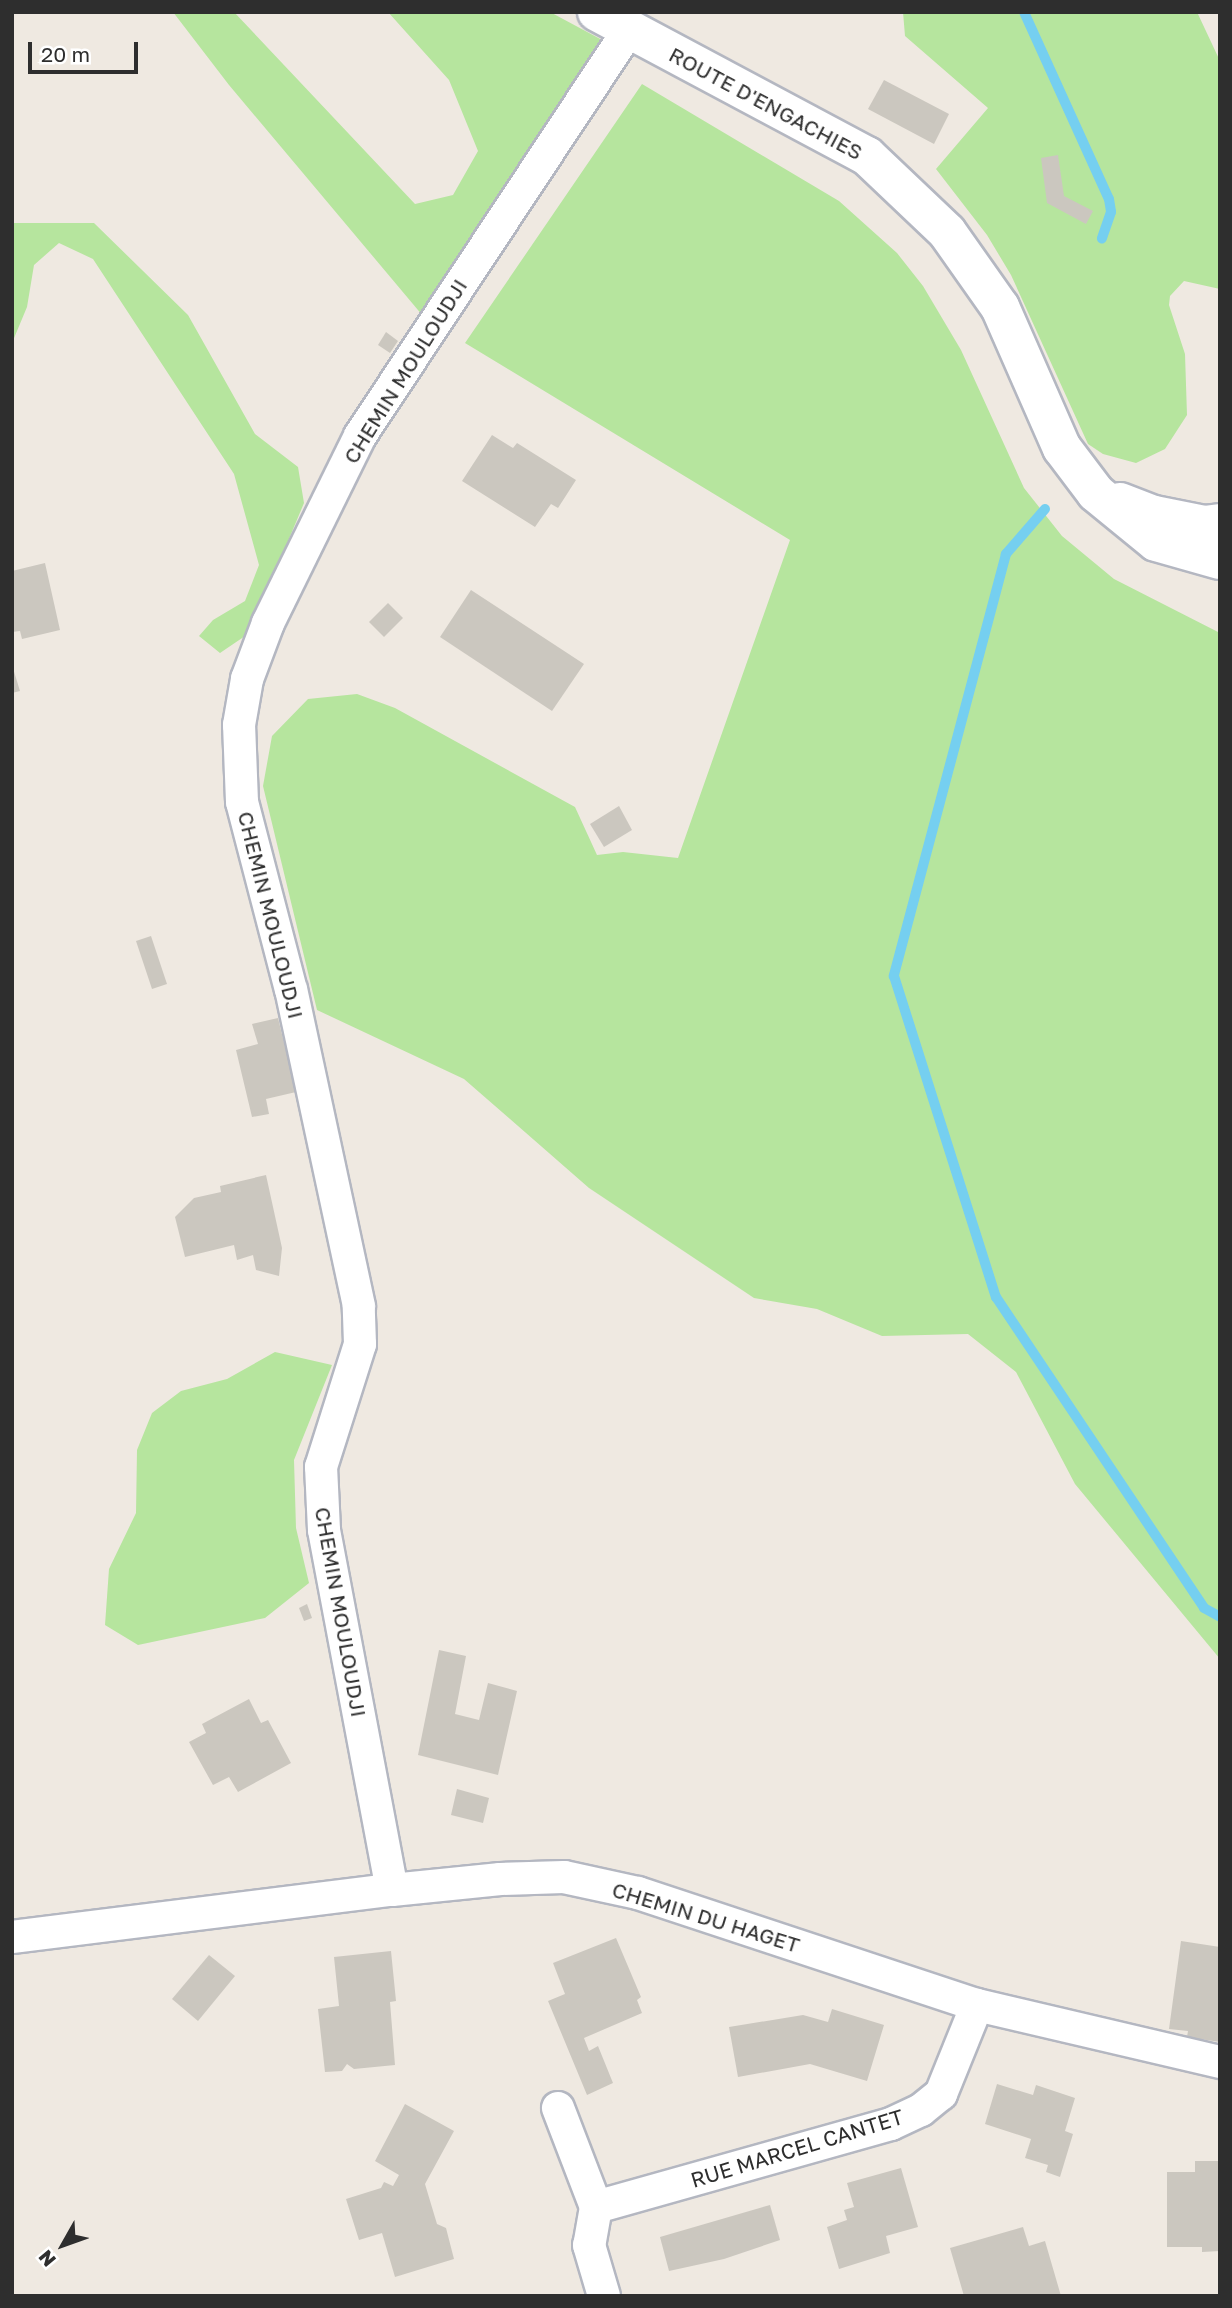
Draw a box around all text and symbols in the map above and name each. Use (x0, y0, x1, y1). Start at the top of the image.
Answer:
scale bar (32, 28, 142, 72)
text: 20 m (41, 41, 90, 67)
street label: ROUTE D'ENGACHIES (665, 41, 867, 165)
street label: CHEMIN MOULOUDJI (338, 274, 472, 468)
street label: CHEMIN MOULOUDJI (233, 809, 309, 1021)
street label: CHEMIN MOULOUDJI (310, 1505, 372, 1719)
street label: CHEMIN DU HAGET (609, 1876, 803, 1958)
street label: RUE MARCEL CANTET (688, 2104, 906, 2192)
north arrow (28, 2210, 98, 2280)
text: N (33, 2246, 60, 2272)

